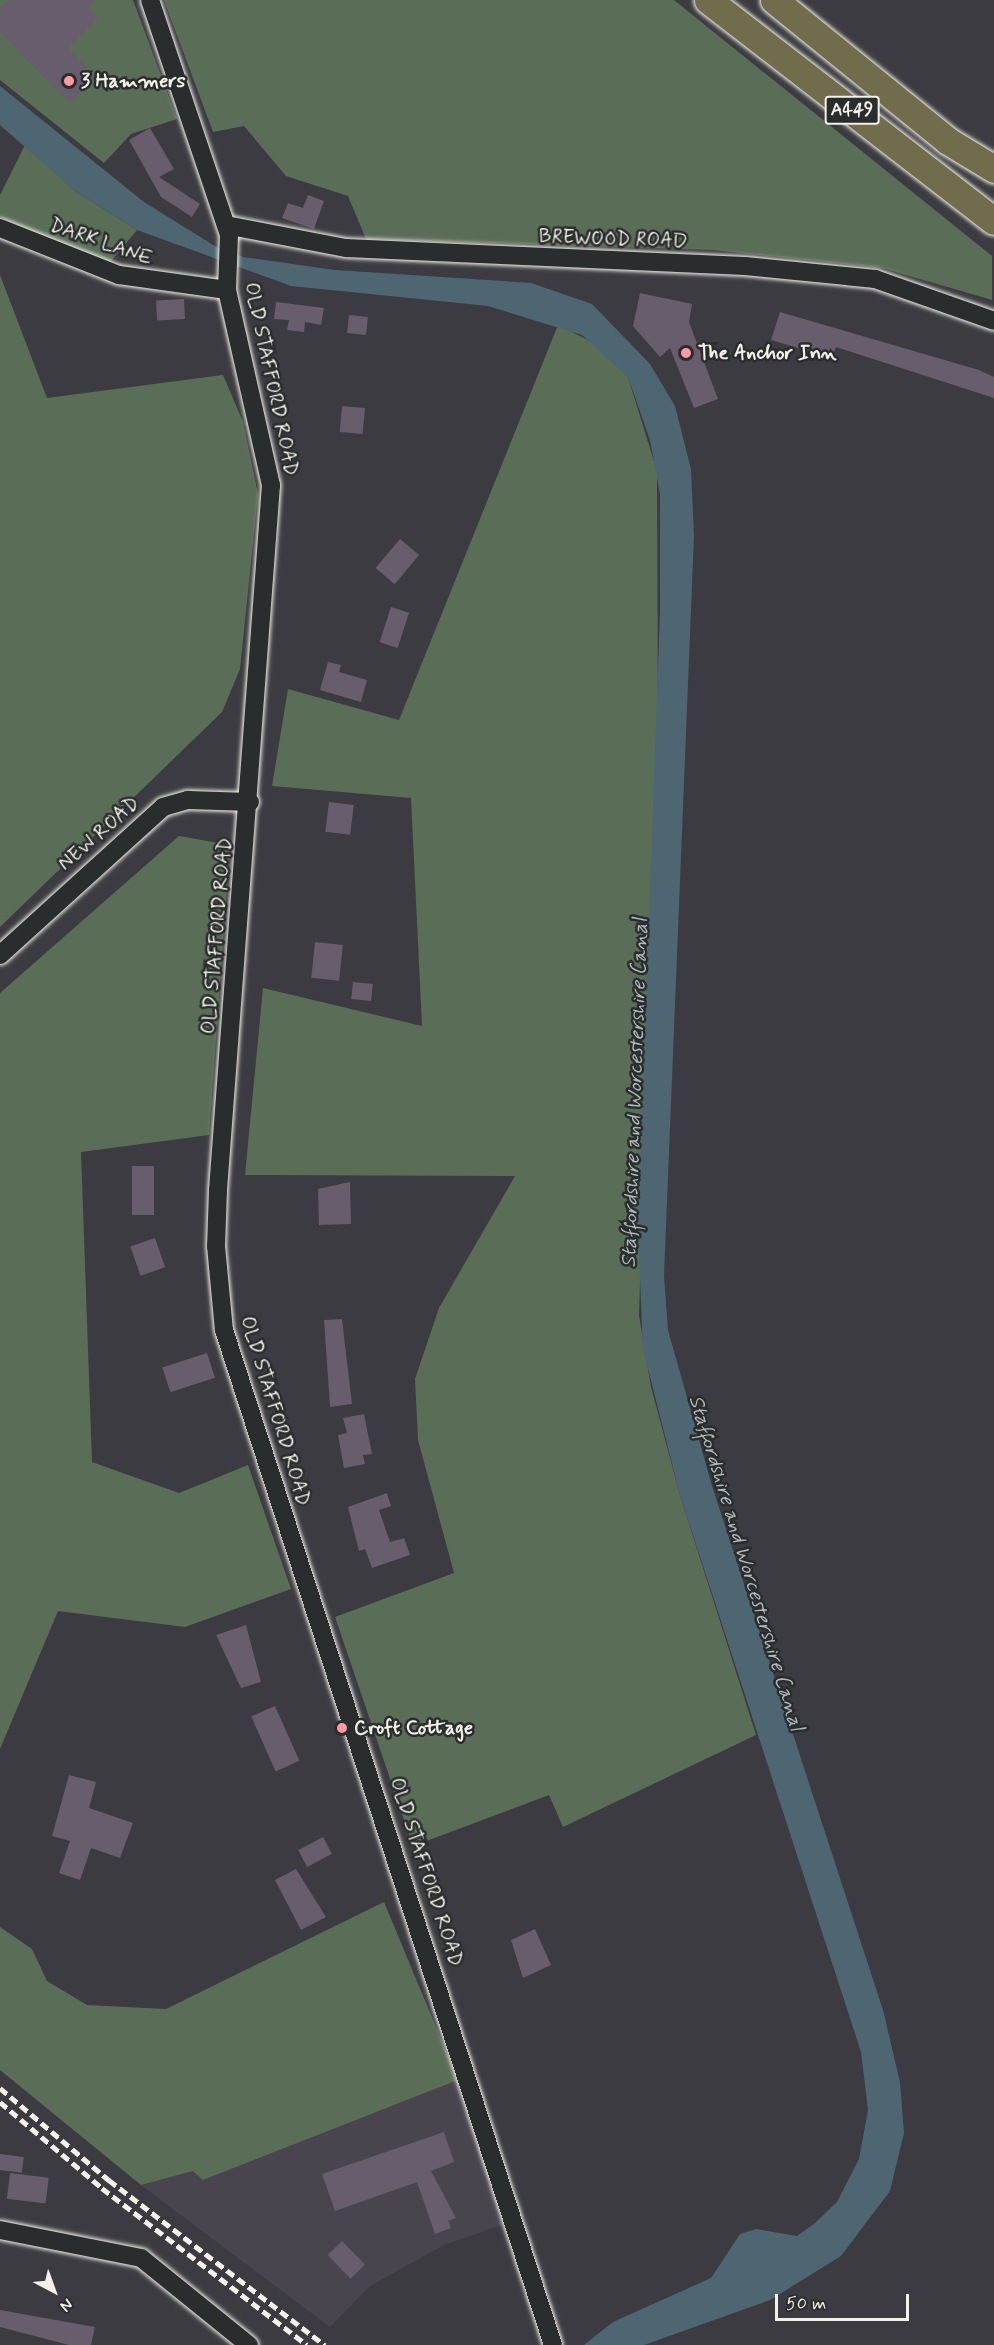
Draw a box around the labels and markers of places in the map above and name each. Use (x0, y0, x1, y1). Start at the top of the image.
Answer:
place label: 3 Hammers (81, 69, 186, 93)
marker: 3 Hammers (62, 74, 76, 88)
place label: The Anchor Inn (698, 341, 831, 365)
marker: The Anchor Inn (679, 346, 693, 360)
place label: Croft Cottage (354, 1716, 475, 1740)
marker: Croft Cottage (335, 1721, 349, 1735)

